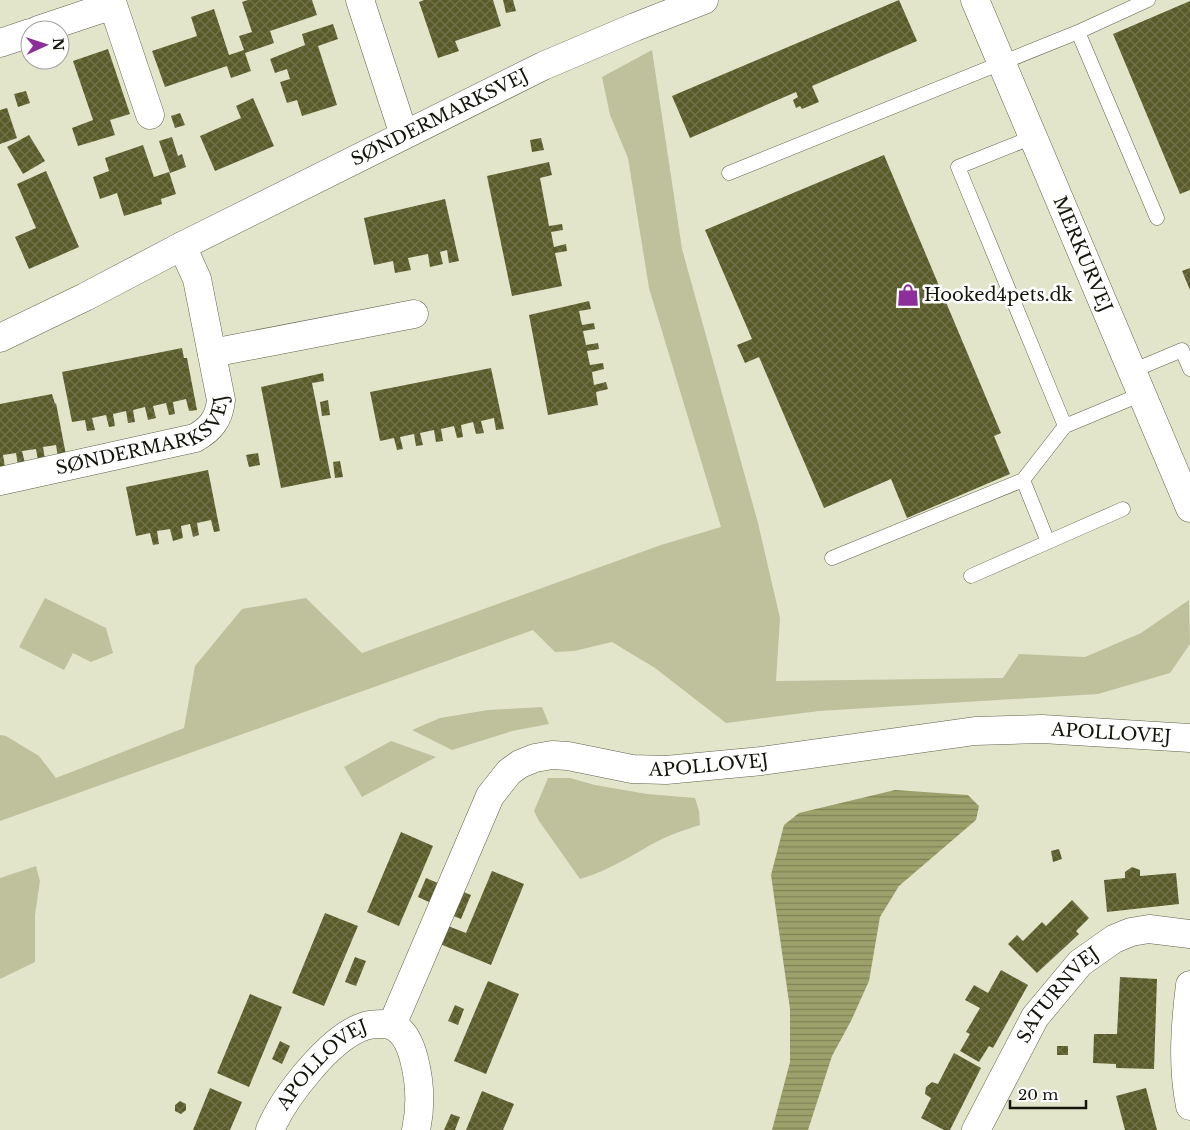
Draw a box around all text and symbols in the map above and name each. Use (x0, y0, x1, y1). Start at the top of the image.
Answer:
north arrow (20, 20, 70, 70)
text: N (49, 37, 67, 51)
street label: SØNDERMARKSVEJ (348, 64, 532, 171)
street label: MERKURVEJ (1048, 193, 1117, 316)
shop icon: Hooked4pets.dk (895, 282, 921, 308)
place label: Hooked4pets.dk (924, 284, 1073, 306)
street label: SØNDERMARKSVEJ (54, 393, 233, 479)
street label: APOLLOVEJ (1050, 719, 1172, 748)
street label: APOLLOVEJ (648, 749, 770, 781)
street label: SATURNVEJ (1012, 942, 1103, 1047)
street label: APOLLOVEJ (272, 1015, 370, 1115)
scale bar (1010, 1078, 1086, 1110)
text: 20 m (1018, 1085, 1058, 1104)

